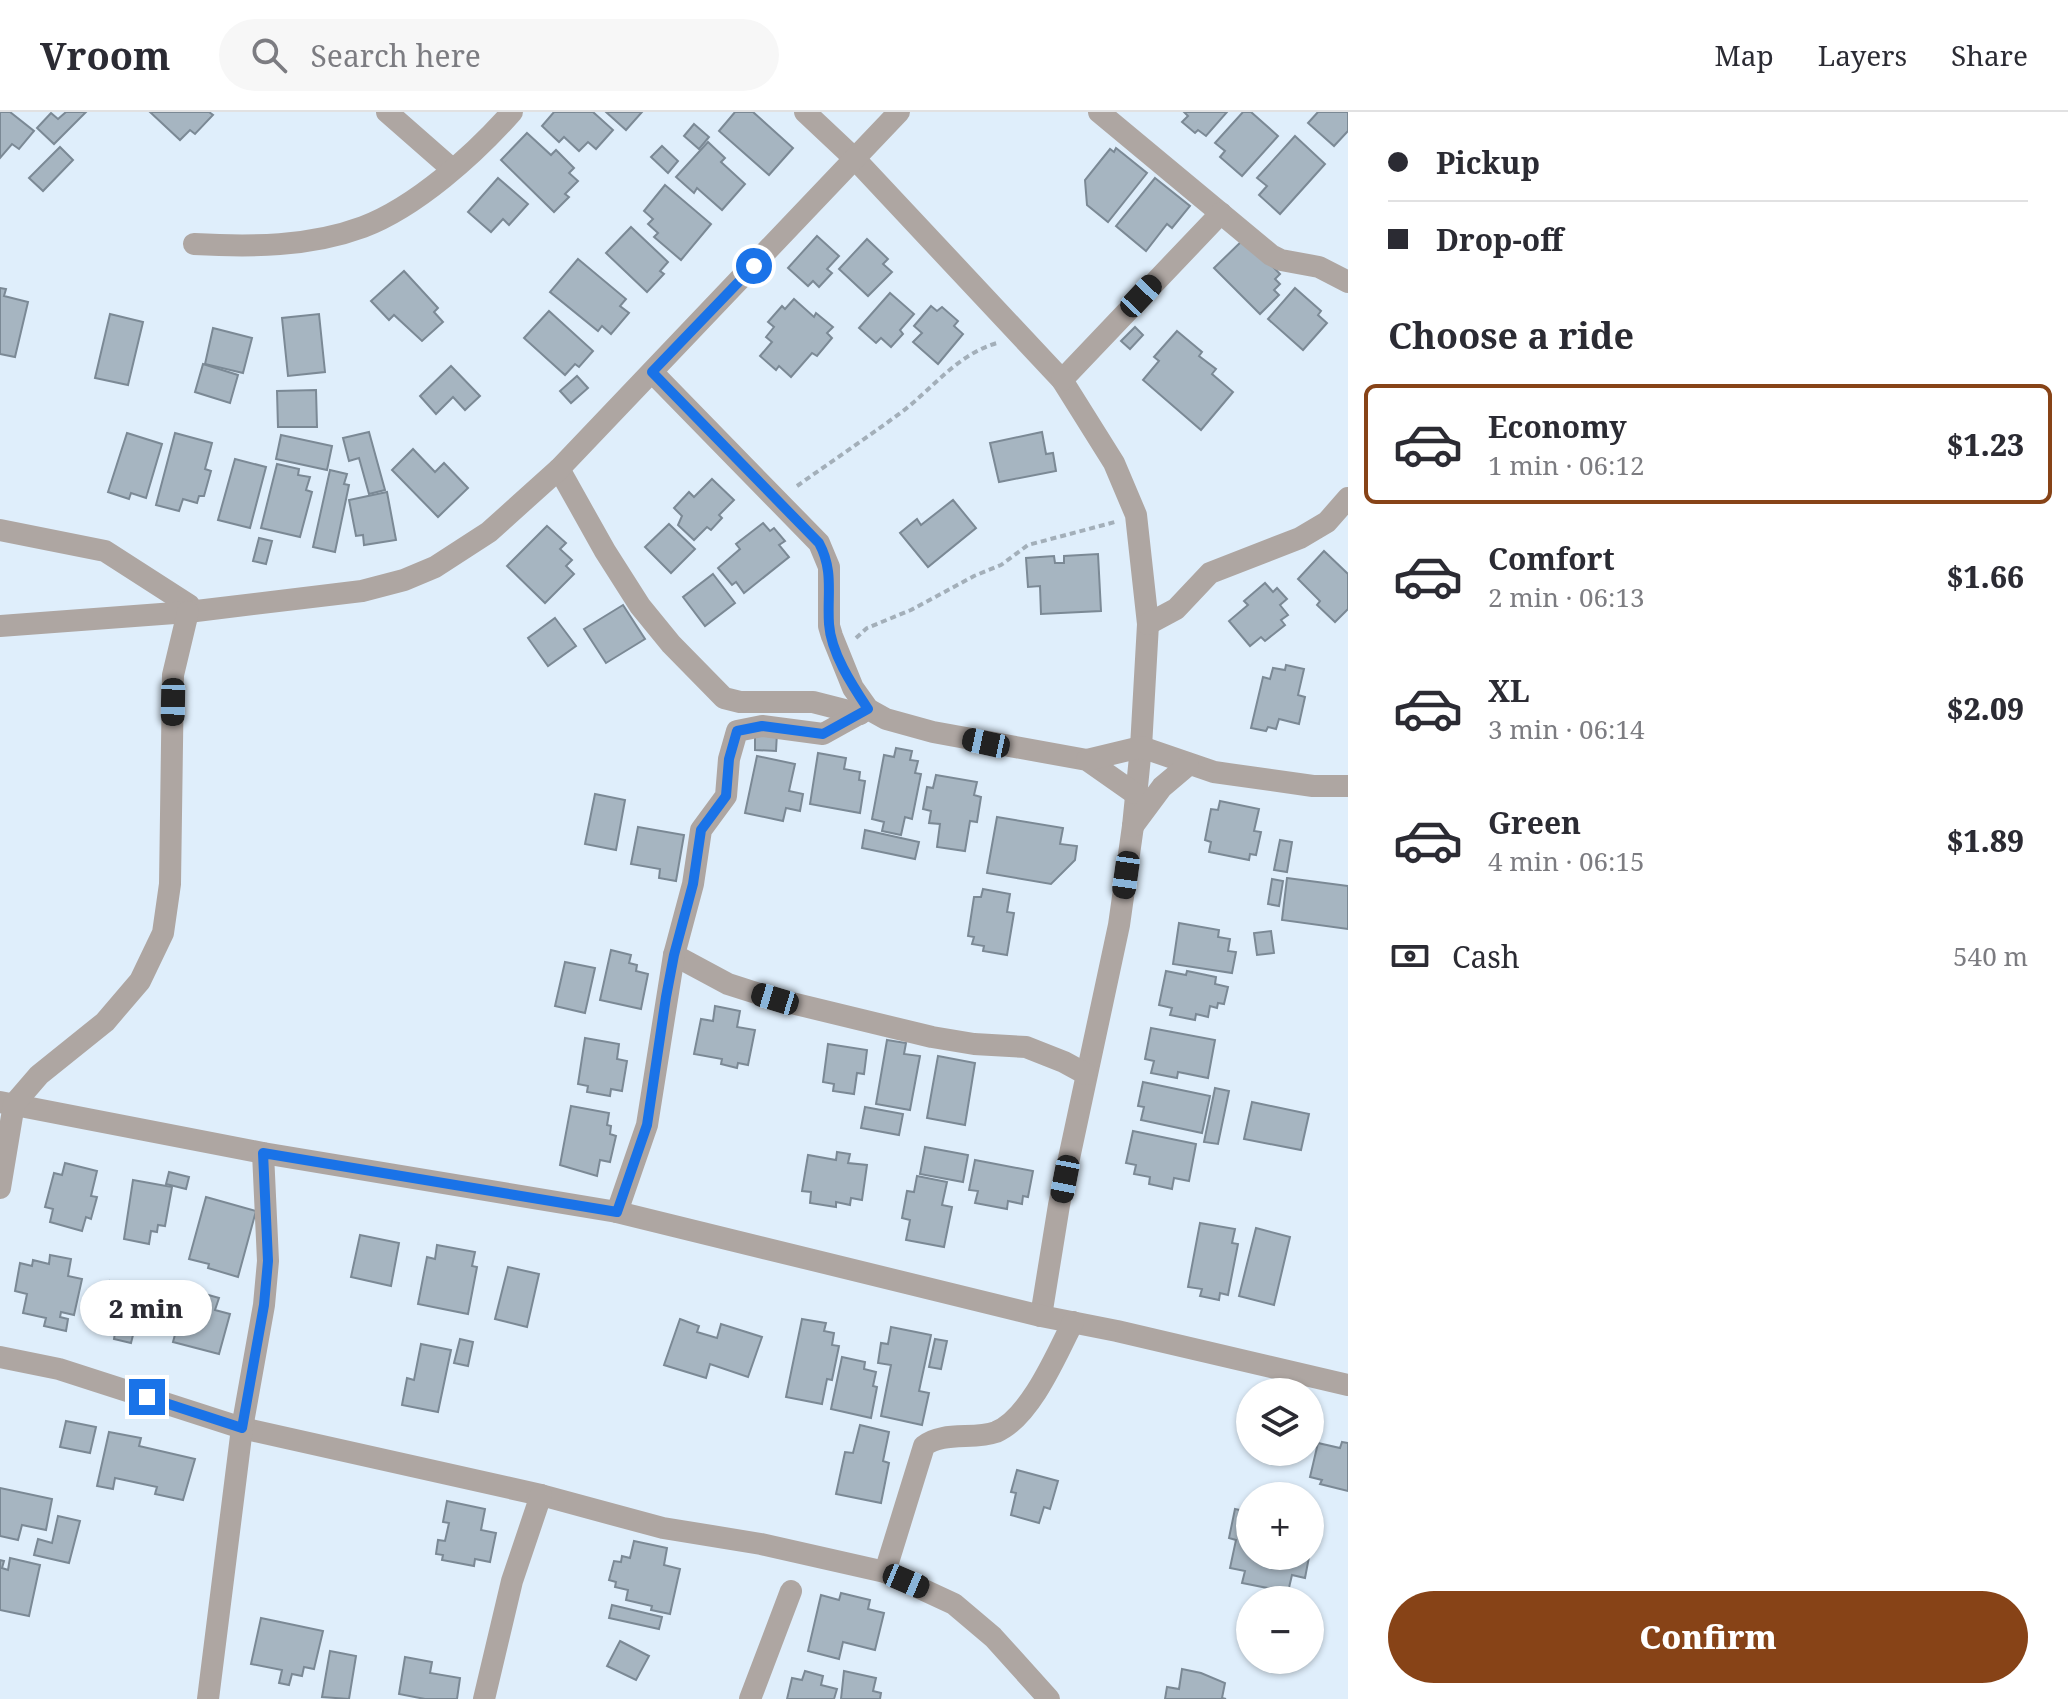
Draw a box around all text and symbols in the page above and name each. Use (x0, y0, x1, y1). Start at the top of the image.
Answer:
search box (219, 19, 779, 91)
text: Vroom (40, 29, 171, 81)
icon: search (247, 33, 291, 77)
text: Search here (311, 35, 481, 76)
text: Map (1715, 36, 1774, 74)
text: Layers (1818, 36, 1907, 74)
text: Share (1951, 36, 2028, 74)
text: Pickup (1436, 142, 1540, 183)
text: Drop-off (1436, 219, 1563, 260)
route start (736, 248, 772, 284)
car (1116, 270, 1166, 322)
text: Choose a ride (1388, 311, 1634, 360)
text: Economy (1488, 406, 1627, 447)
icon: car (1392, 408, 1464, 480)
text: $1.23 (1947, 424, 2024, 465)
text: 1 min · 06:12 (1488, 447, 1645, 483)
text: Comfort (1488, 538, 1615, 579)
icon: car (1392, 540, 1464, 612)
text: $1.66 (1947, 556, 2024, 597)
text: 2 min · 06:13 (1488, 579, 1645, 615)
text: XL (1488, 670, 1530, 711)
icon: car (1392, 672, 1464, 744)
car (161, 678, 185, 726)
text: $2.09 (1947, 688, 2024, 729)
text: 3 min · 06:14 (1488, 711, 1645, 747)
car (960, 726, 1012, 760)
text: Green (1488, 802, 1581, 843)
icon: car (1392, 804, 1464, 876)
text: $1.89 (1947, 820, 2024, 861)
text: 4 min · 06:15 (1488, 843, 1645, 879)
car (1111, 850, 1141, 900)
icon: cash (1388, 934, 1432, 978)
text: Cash (1452, 936, 1520, 977)
text: 540 m (1953, 938, 2028, 974)
car (749, 981, 801, 1017)
car (1049, 1153, 1081, 1205)
callout: 2 min (81, 1281, 213, 1337)
text: 2 min (109, 1290, 183, 1326)
map controls (1236, 1378, 1324, 1674)
button: layers (1236, 1378, 1324, 1466)
route end (129, 1379, 165, 1415)
button: + (1236, 1482, 1324, 1570)
car (879, 1561, 933, 1601)
button: − (1236, 1586, 1324, 1674)
button: Confirm (1388, 1591, 2028, 1683)

